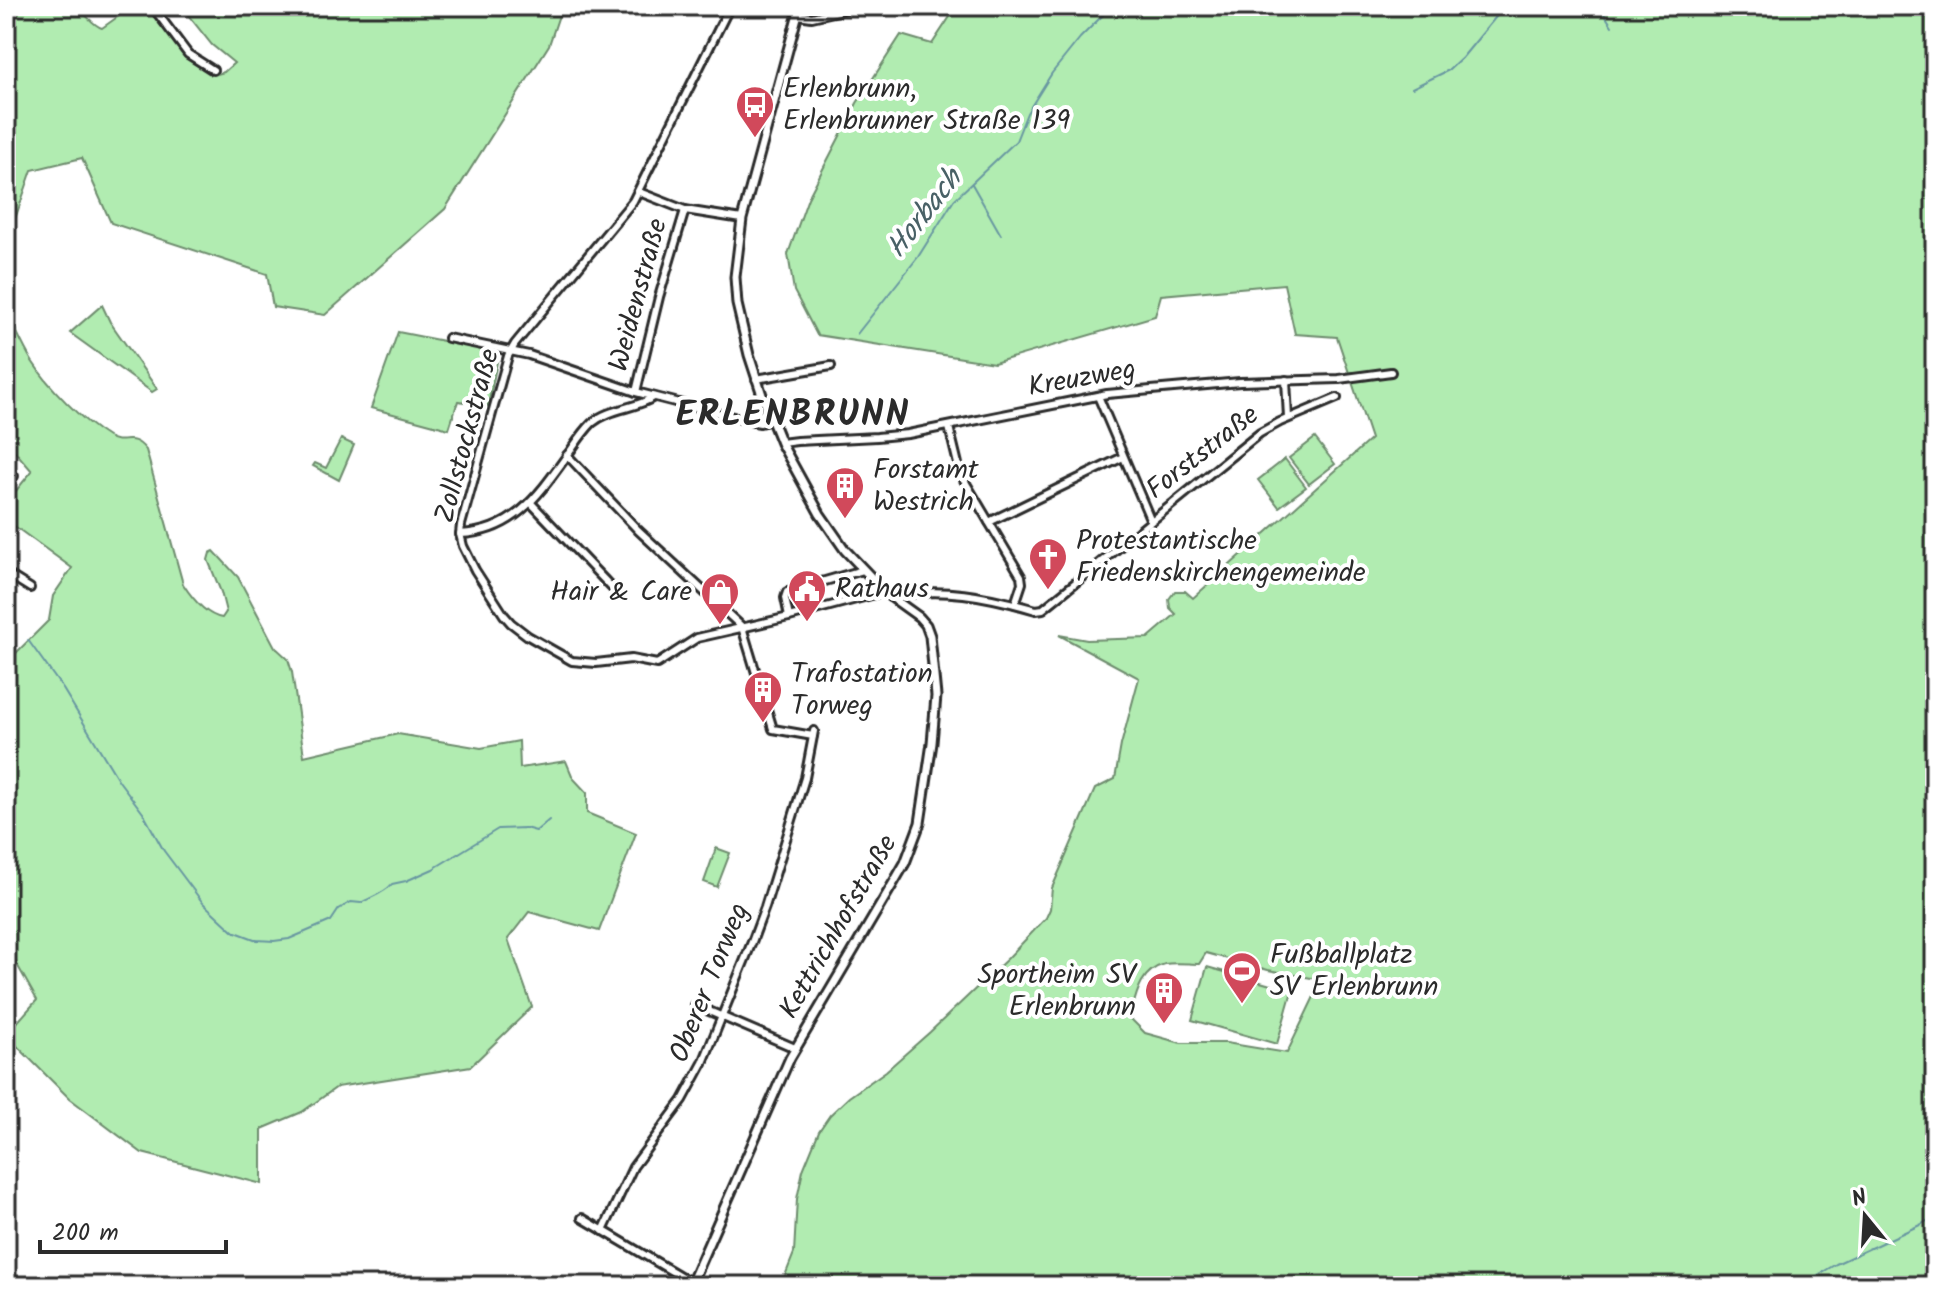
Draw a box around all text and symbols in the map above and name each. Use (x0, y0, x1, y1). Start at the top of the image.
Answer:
place label: Erlenbrunn, Erlenbrunner Straße 139 (783, 67, 1071, 144)
bus stop icon: Erlenbrunn, Erlenbrunner Straße 139 (734, 84, 776, 139)
water label: Horbach (874, 156, 977, 269)
street label: Weidenstraße (597, 213, 681, 377)
street label: Zollstockstraße (423, 343, 513, 528)
street label: Kreuzweg (1024, 347, 1140, 411)
district label: ERLENBRUNN (676, 387, 910, 444)
street label: Forststraße (1137, 394, 1270, 512)
place label: Forstamt Westrich (873, 448, 980, 525)
building icon: Forstamt Westrich (824, 465, 866, 520)
place label: Protestantische Friedenskirchengemeinde (1076, 519, 1366, 596)
church icon: Protestantische Friedenskirchengemeinde (1027, 536, 1069, 591)
place label: Rathaus (835, 567, 929, 612)
public building icon: Rathaus (786, 568, 828, 623)
place label: Hair & Care (550, 570, 692, 615)
shop icon: Hair & Care (699, 571, 741, 626)
place label: Trafostation Torweg (791, 652, 933, 729)
building icon: Trafostation Torweg (742, 669, 784, 724)
street label: Kettrichhofstraße (768, 826, 910, 1028)
street label: Oberer Torweg (658, 896, 762, 1070)
place label: Fußballplatz SV Erlenbrunn (1270, 933, 1438, 1010)
sports icon: Fußballplatz SV Erlenbrunn (1221, 950, 1263, 1005)
place label: Sportheim SV Erlenbrunn (977, 953, 1138, 1030)
building icon: Sportheim SV Erlenbrunn (1143, 970, 1185, 1025)
north arrow (1825, 1176, 1905, 1256)
text: N (1848, 1181, 1872, 1218)
scale bar (40, 1204, 226, 1254)
text: 200 m (52, 1214, 119, 1253)

